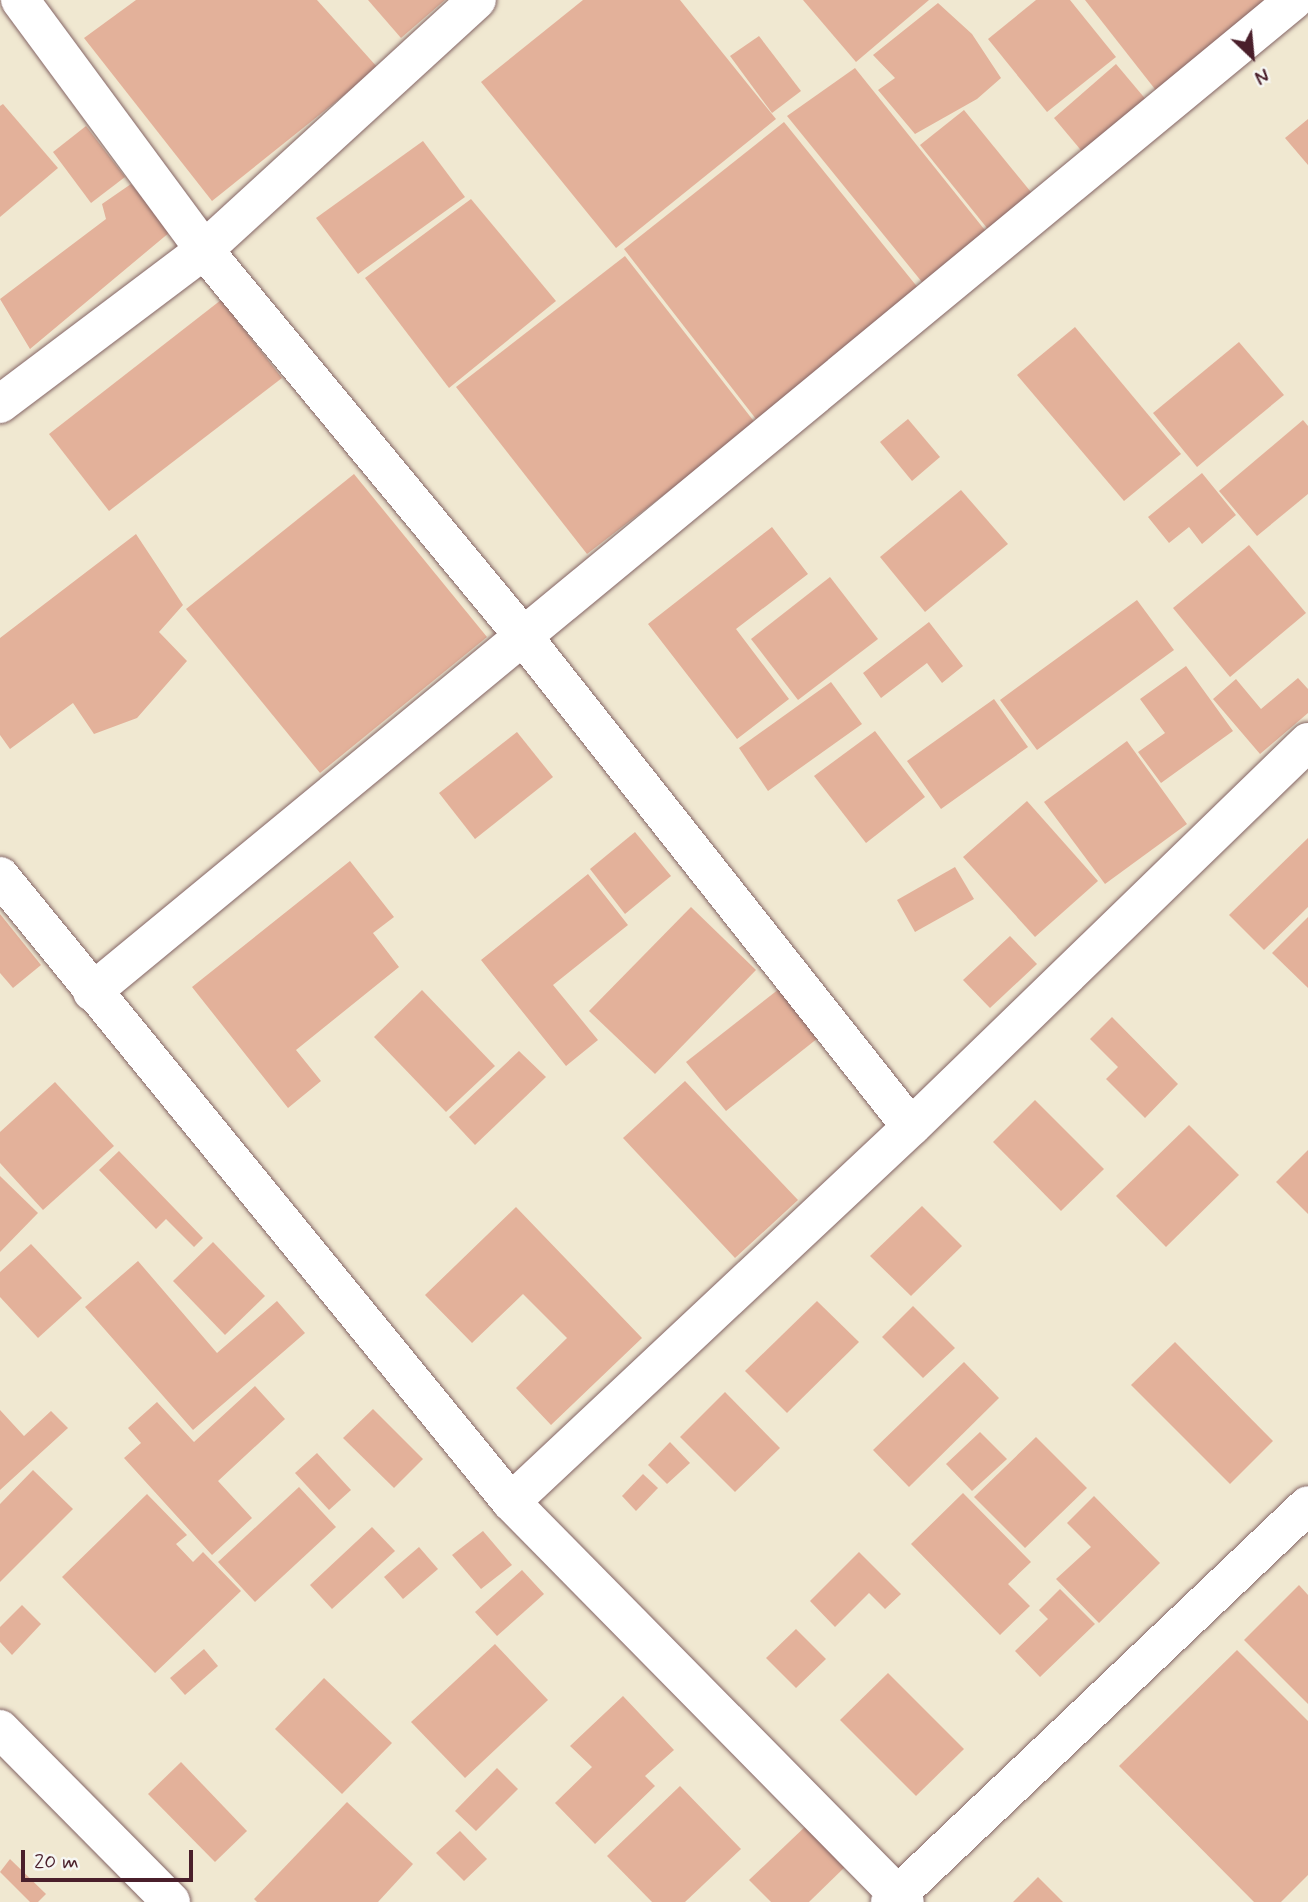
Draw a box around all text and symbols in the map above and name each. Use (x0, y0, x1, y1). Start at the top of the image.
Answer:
north arrow (1217, 21, 1287, 91)
text: N (1250, 61, 1273, 89)
scale bar (24, 1836, 196, 1880)
text: 20 m (34, 1848, 79, 1876)

